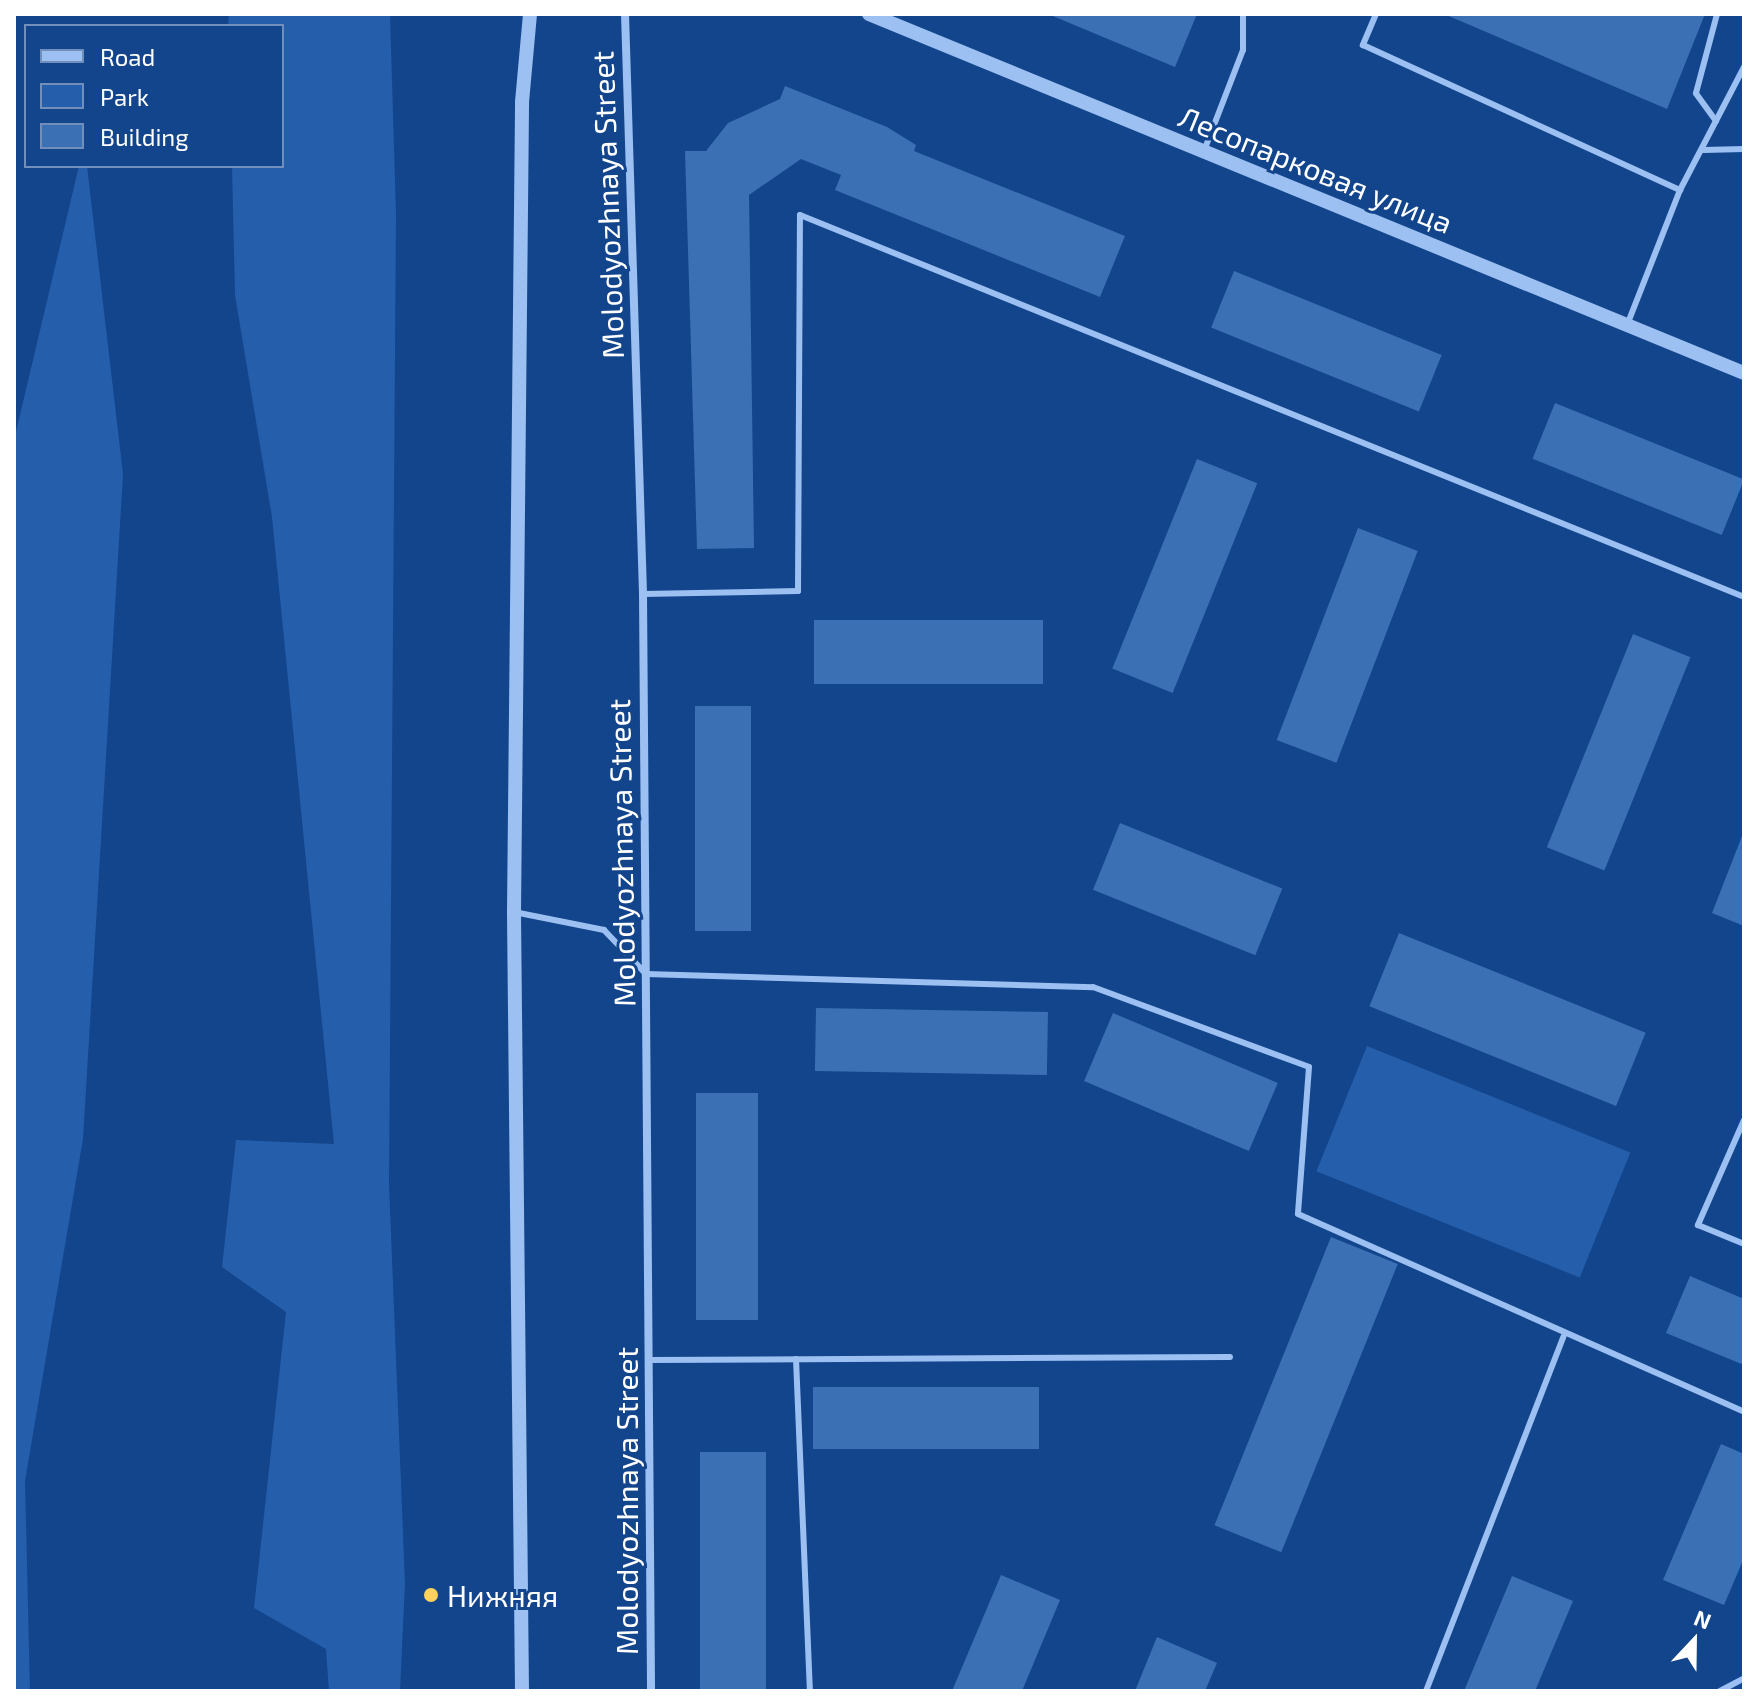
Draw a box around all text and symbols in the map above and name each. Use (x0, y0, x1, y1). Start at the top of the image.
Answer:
legend (24, 24, 284, 168)
text: Road (100, 42, 155, 71)
street label: Molodyozhnaya Street (584, 50, 630, 360)
text: Park (100, 82, 149, 111)
street label: Лесопарковая улица (1174, 98, 1458, 240)
text: Building (100, 122, 189, 151)
street label: Molodyozhnaya Street (600, 699, 642, 1007)
street label: Molodyozhnaya Street (608, 1347, 644, 1655)
place label: Нижняя (447, 1577, 558, 1613)
marker: Нижняя (422, 1586, 440, 1604)
north arrow (1654, 1601, 1734, 1681)
text: N (1691, 1604, 1715, 1634)

